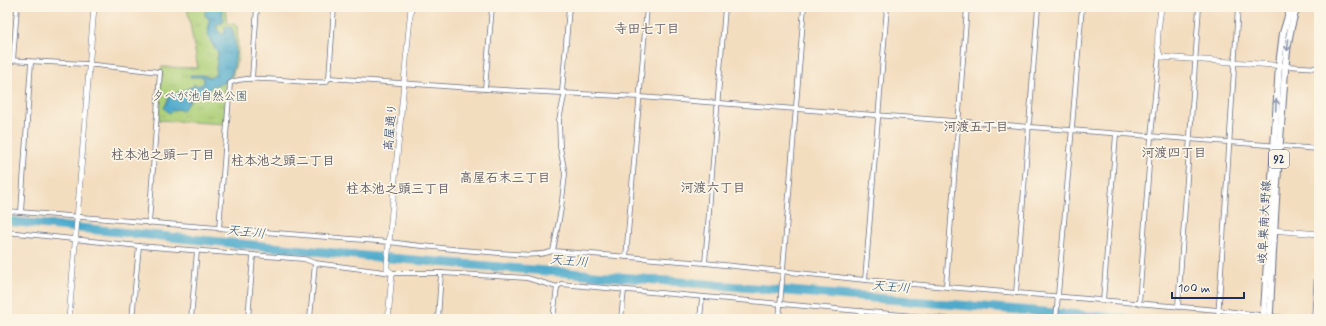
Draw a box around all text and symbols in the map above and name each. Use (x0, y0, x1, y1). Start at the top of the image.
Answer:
district label: 寺田七丁目 (614, 21, 680, 38)
one-way arrow (1284, 38, 1292, 51)
park label: 夕べが池自然公園 (152, 89, 248, 105)
one-way arrow (1273, 99, 1280, 112)
street label: 高屋通り (381, 102, 401, 152)
district label: 河渡五丁目 (943, 119, 1009, 136)
district label: 河渡四丁目 (1141, 145, 1207, 162)
district label: 柱本池之頭一丁目 (111, 147, 215, 164)
road number: 92 (1269, 150, 1289, 168)
district label: 柱本池之頭二丁目 (231, 153, 335, 170)
district label: 高屋石末三丁目 (459, 170, 551, 187)
district label: 河渡六丁目 (680, 180, 746, 197)
street label: 岐阜巣南大野線 (1255, 180, 1275, 264)
district label: 柱本池之頭三丁目 (346, 181, 450, 198)
water label: 天王川 (226, 222, 266, 243)
water label: 天王川 (549, 251, 589, 272)
scale bar (1172, 274, 1244, 300)
water label: 天王川 (871, 277, 911, 298)
text: 100 m (1178, 281, 1210, 297)

